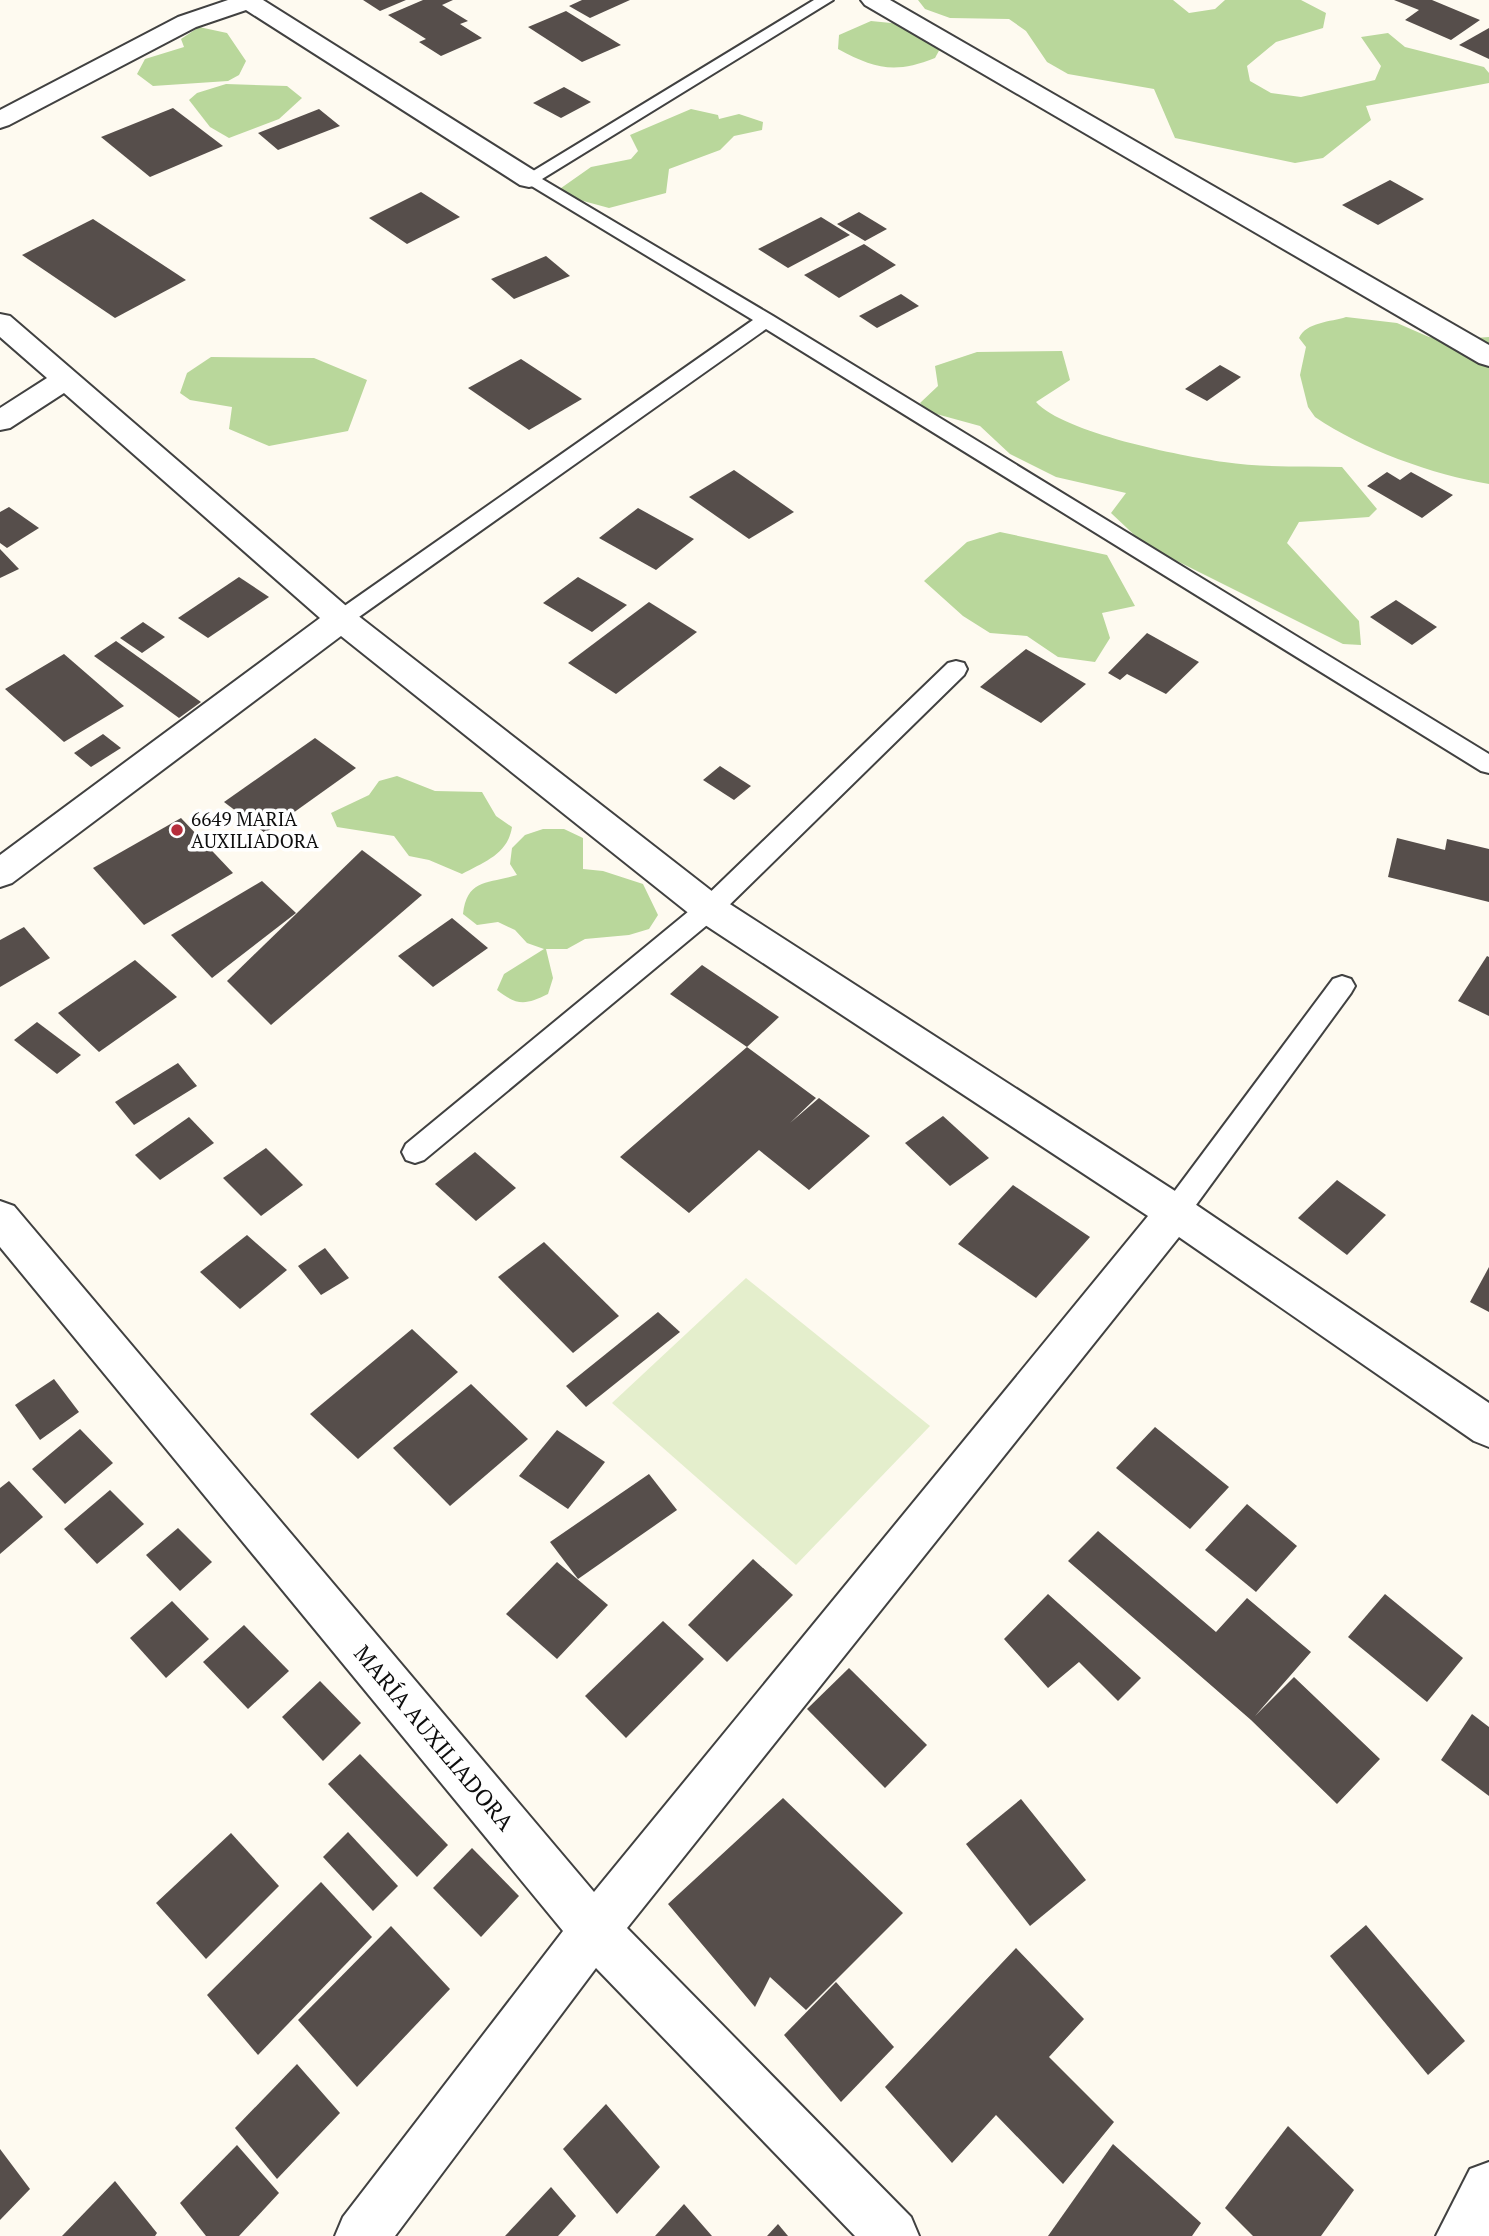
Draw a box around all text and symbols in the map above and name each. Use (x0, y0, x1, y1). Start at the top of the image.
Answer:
place label: 6649 MARIA AUXILIADORA (191, 806, 319, 853)
marker: 6649 MARIA AUXILIADORA (169, 822, 185, 838)
street label: MARÍA AUXILIADORA (347, 1638, 522, 1837)

